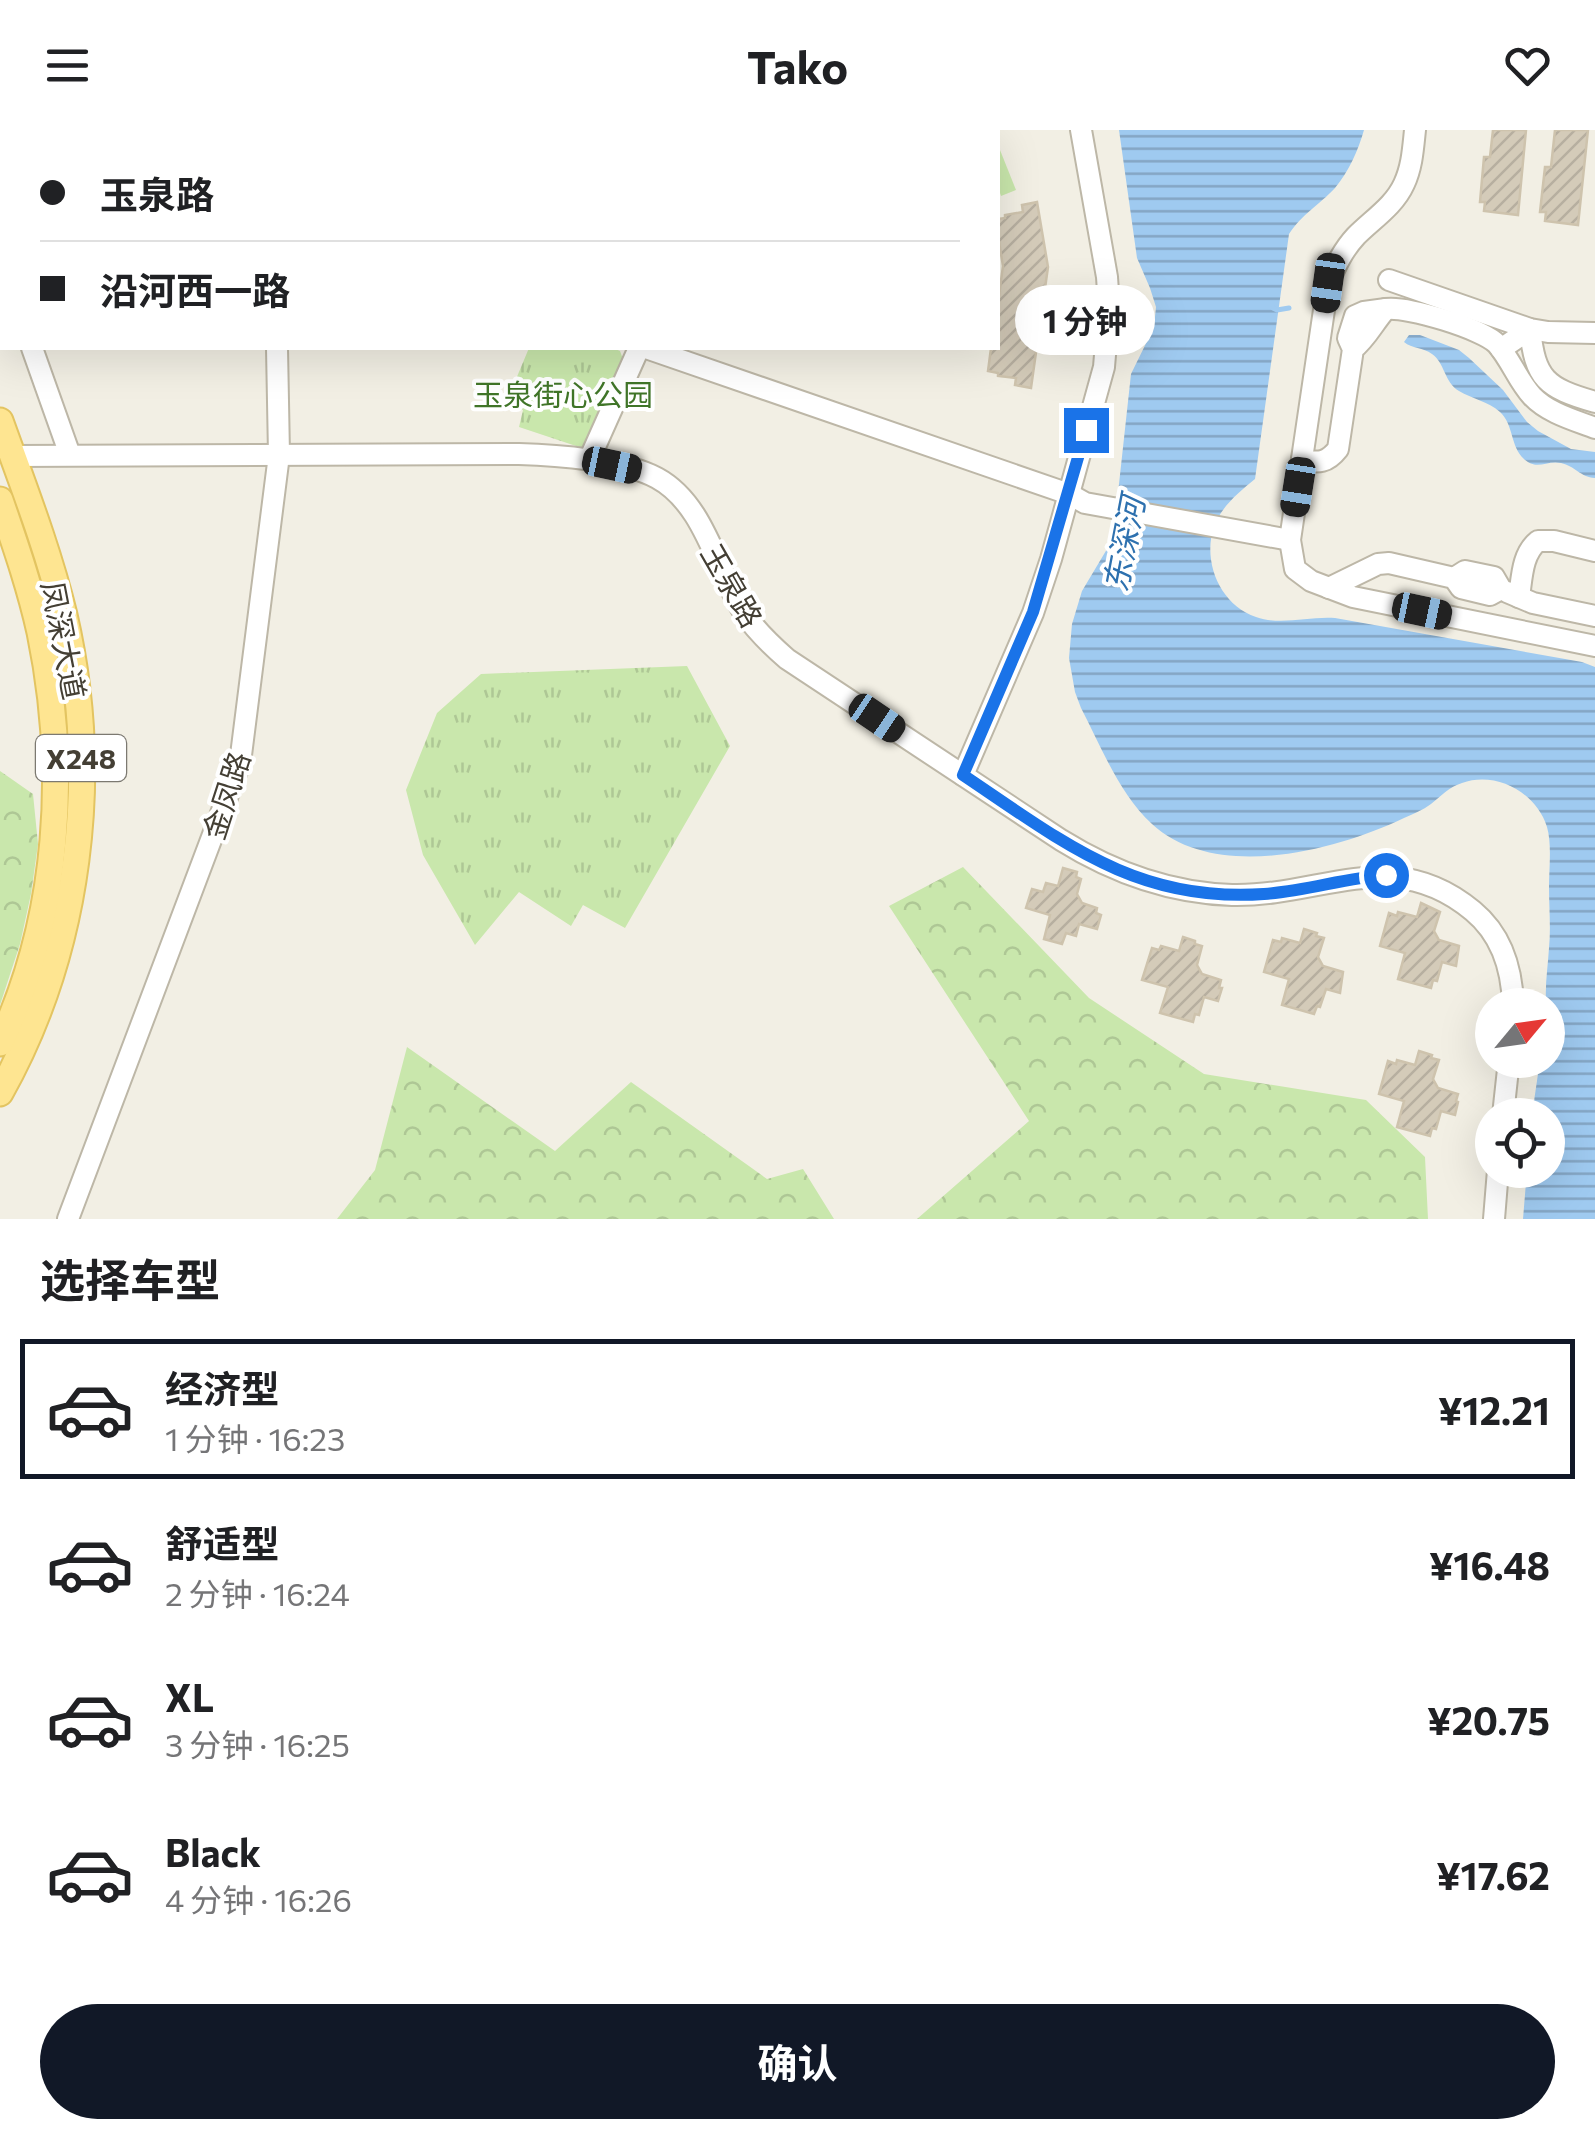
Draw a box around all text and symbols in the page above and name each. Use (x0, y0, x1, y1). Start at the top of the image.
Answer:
icon: menu (40, 38, 95, 93)
text: Tako (747, 38, 848, 93)
icon: heart (1500, 38, 1555, 93)
text: 玉泉路 (100, 170, 214, 217)
car (1309, 251, 1347, 315)
text: 沿河西一路 (100, 266, 290, 313)
callout: 1 分钟 (1016, 285, 1156, 355)
text: 1 分钟 (1043, 300, 1127, 340)
park label: 玉泉街心公园 (473, 375, 653, 412)
route end (1064, 408, 1109, 453)
car (580, 444, 644, 486)
car (1278, 455, 1318, 519)
water label: 东深河 (1094, 487, 1153, 595)
street label: 玉泉路 (694, 537, 772, 633)
street label: 凤深大道 (35, 578, 95, 702)
car (1390, 590, 1454, 632)
car (844, 689, 910, 747)
road number: X248 (36, 735, 126, 781)
street label: 金凤路 (193, 746, 257, 844)
route start (1364, 853, 1409, 898)
north arrow (1475, 988, 1565, 1078)
map controls (1475, 988, 1565, 1188)
button: locate (1475, 1098, 1565, 1188)
text: 选择车型 (40, 1251, 220, 1306)
icon: car (45, 1364, 135, 1454)
text: 经济型 (165, 1364, 279, 1411)
text: ¥12.21 (1438, 1386, 1550, 1433)
text: 1 分钟 · 16:23 (165, 1418, 345, 1458)
icon: car (45, 1519, 135, 1609)
text: 舒适型 (165, 1519, 279, 1566)
text: ¥16.48 (1429, 1541, 1550, 1588)
text: 2 分钟 · 16:24 (165, 1573, 350, 1613)
text: XL (165, 1673, 214, 1720)
icon: car (45, 1674, 135, 1764)
text: ¥20.75 (1427, 1696, 1550, 1743)
text: 3 分钟 · 16:25 (165, 1724, 350, 1764)
text: Black (165, 1828, 261, 1875)
icon: car (45, 1829, 135, 1919)
text: ¥17.62 (1436, 1851, 1550, 1898)
text: 4 分钟 · 16:26 (165, 1879, 352, 1919)
button: 确认 (40, 2004, 1555, 2119)

